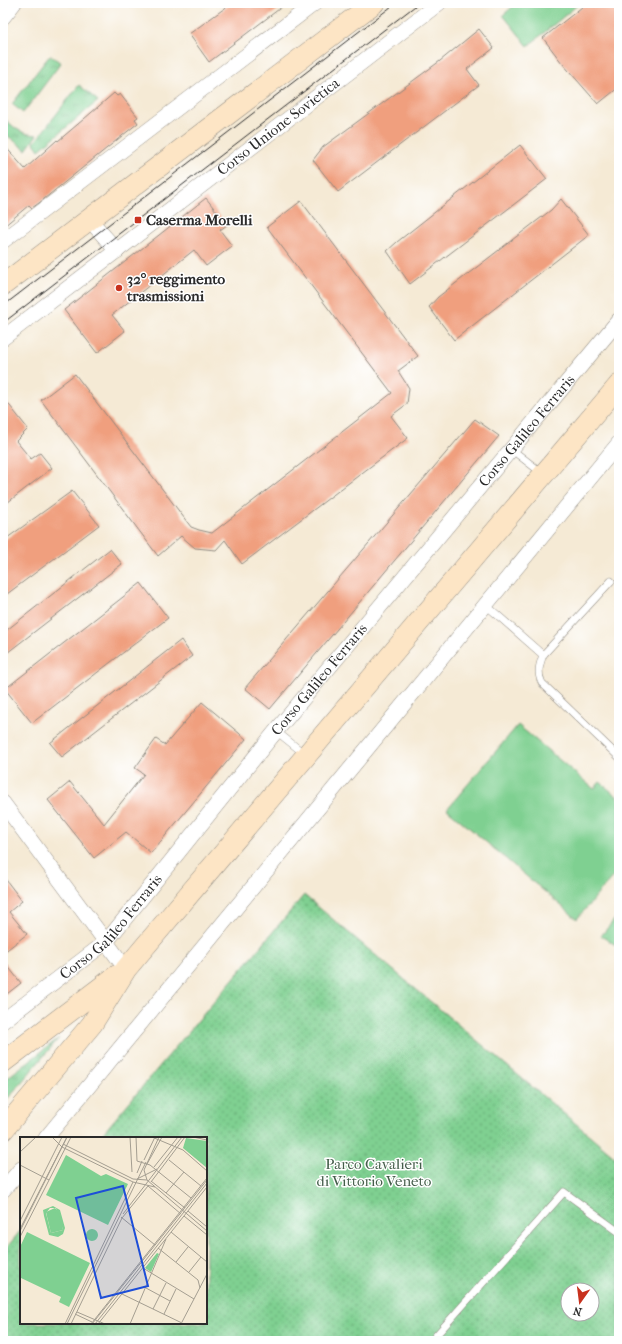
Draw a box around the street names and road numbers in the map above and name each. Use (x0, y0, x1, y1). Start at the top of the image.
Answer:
street label: Corso Unione Sovietica (213, 73, 344, 179)
street label: Corso Galileo Ferraris (475, 371, 579, 490)
street label: Corso Galileo Ferraris (267, 619, 371, 739)
street label: Corso Galileo Ferraris (56, 870, 166, 983)

